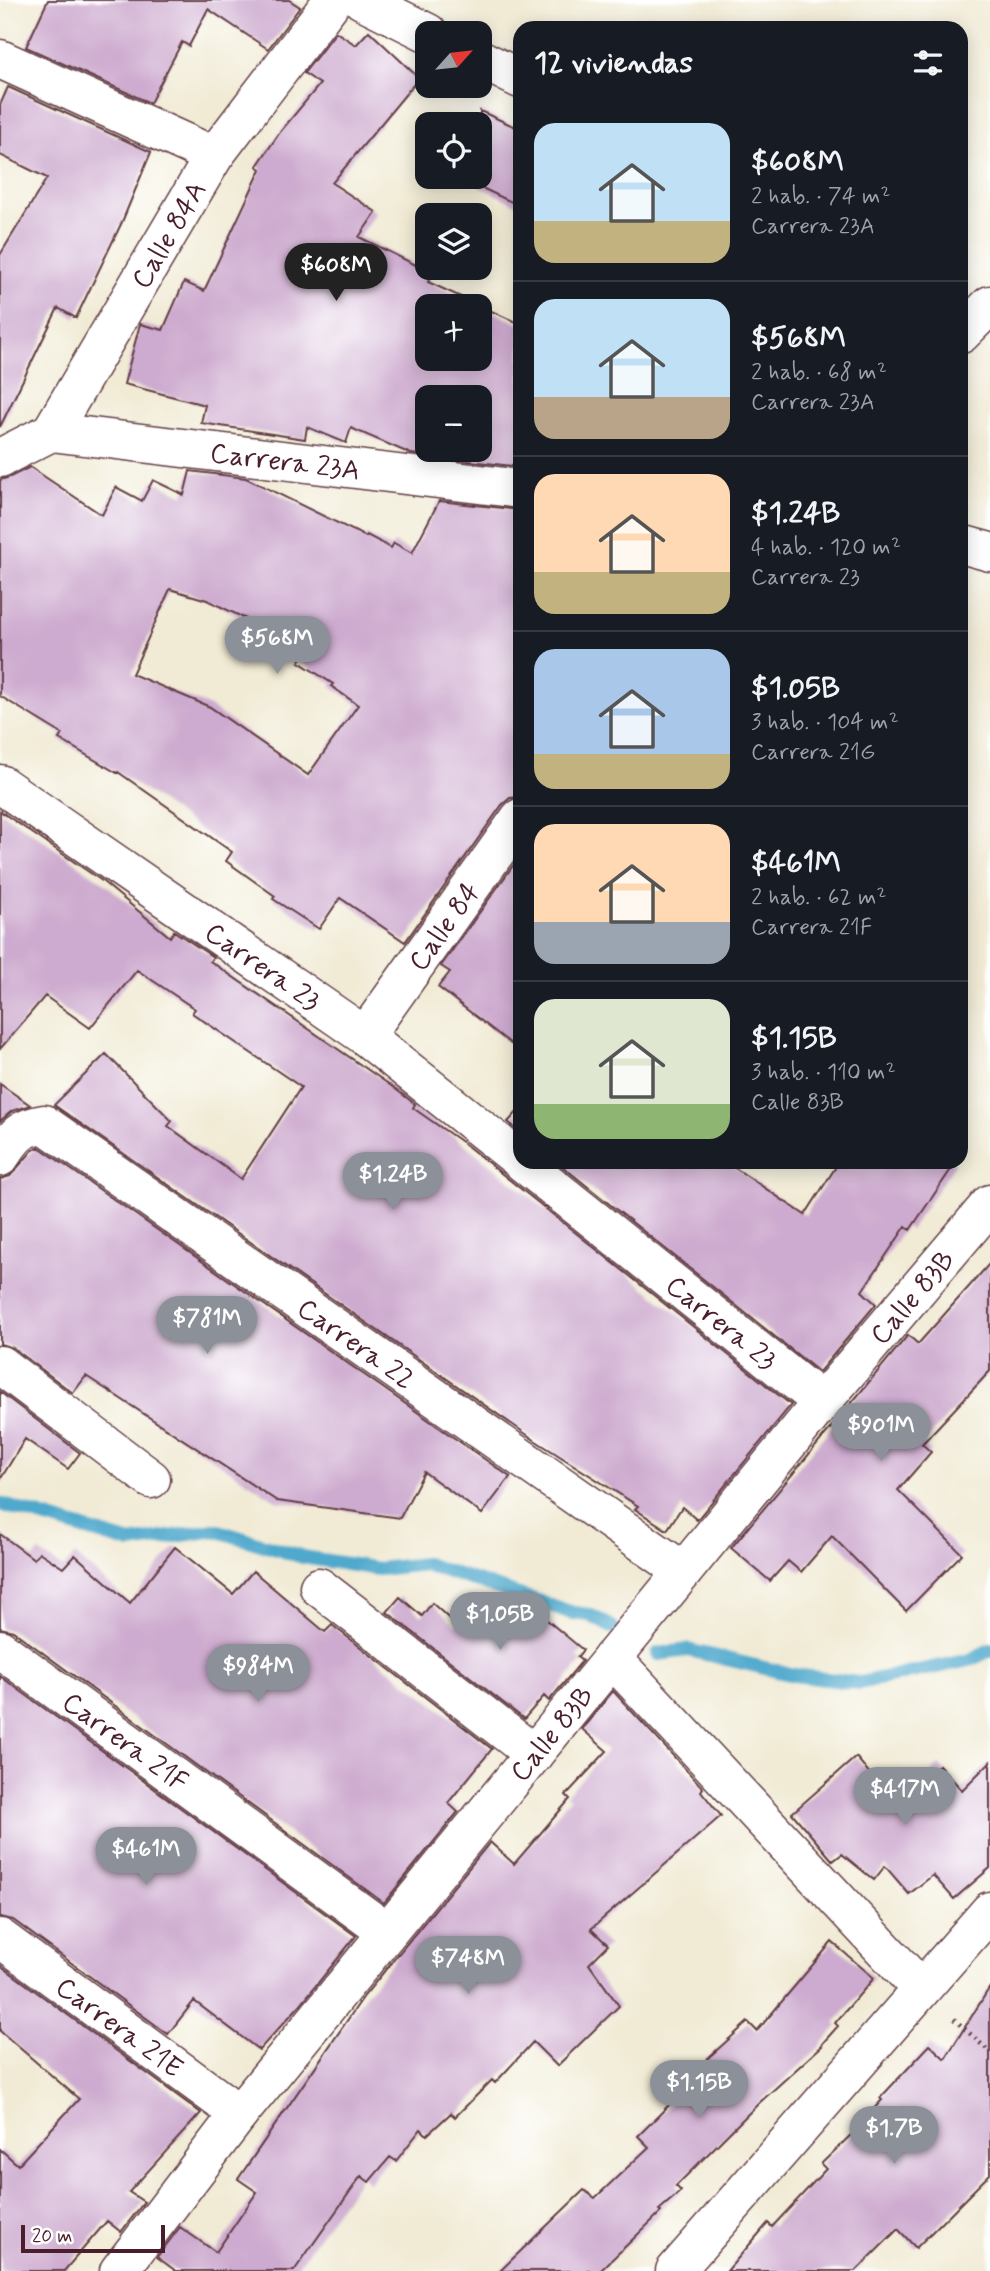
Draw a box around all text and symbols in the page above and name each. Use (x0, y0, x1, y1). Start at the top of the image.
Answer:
north arrow (415, 21, 492, 98)
map controls (415, 21, 492, 462)
text: 12 viviendas (534, 44, 693, 83)
icon: filters (909, 44, 947, 82)
button: locate (415, 112, 492, 189)
text: $608M (751, 143, 844, 182)
icon: home (590, 151, 674, 235)
street label: Calle 84A (124, 175, 216, 296)
text: 2 hab. · 74 m² (751, 182, 890, 212)
button: layers (415, 203, 492, 280)
text: Carrera 23A (751, 212, 875, 242)
pin: $608M (287, 244, 385, 303)
text: $608M (300, 251, 372, 281)
button: + (415, 294, 492, 371)
text: $568M (751, 319, 846, 358)
icon: home (590, 327, 674, 411)
text: 2 hab. · 68 m² (751, 358, 887, 388)
button: − (415, 385, 492, 462)
text: Carrera 23A (751, 388, 875, 418)
street label: Carrera 23A (208, 435, 362, 490)
text: $1.24B (751, 494, 840, 533)
icon: home (590, 502, 674, 586)
text: 4 hab. · 120 m² (751, 533, 901, 563)
text: Carrera 23 (751, 563, 860, 593)
pin: $568M (228, 616, 326, 676)
text: $568M (241, 624, 313, 654)
text: $1.05B (751, 669, 840, 708)
icon: home (590, 677, 674, 761)
text: 3 hab. · 104 m² (751, 708, 899, 738)
text: Carrera 21G (751, 738, 875, 768)
text: $461M (751, 844, 841, 883)
icon: home (590, 852, 674, 936)
street label: Calle 84 (401, 876, 489, 979)
text: 2 hab. · 62 m² (751, 883, 886, 913)
text: Carrera 21F (751, 913, 872, 943)
street label: Carrera 23 (197, 915, 327, 1021)
text: $1.15B (751, 1019, 837, 1058)
icon: home (590, 1027, 674, 1111)
text: 3 hab. · 110 m² (751, 1058, 896, 1088)
text: Calle 83B (751, 1088, 844, 1118)
pin: $1.24B (336, 1152, 450, 1212)
text: $1.24B (359, 1160, 427, 1190)
street label: Calle 83B (863, 1243, 964, 1353)
street label: Carrera 23 (657, 1268, 784, 1380)
street label: Carrera 22 (289, 1291, 421, 1399)
pin: $781M (158, 1296, 256, 1356)
text: $781M (172, 1304, 242, 1334)
pin: $901M (832, 1404, 930, 1463)
text: $901M (847, 1411, 915, 1441)
pin: $1.05B (443, 1592, 557, 1652)
text: $1.05B (466, 1600, 534, 1630)
pin: $984M (209, 1644, 307, 1704)
text: $984M (222, 1652, 294, 1682)
street label: Calle 83B (503, 1679, 603, 1790)
street label: Carrera 21F (54, 1685, 195, 1802)
pin: $417M (856, 1768, 954, 1827)
text: $417M (870, 1775, 940, 1805)
pin: $461M (97, 1828, 195, 1887)
text: $461M (112, 1835, 180, 1865)
pin: $748M (419, 1937, 517, 1996)
text: $748M (431, 1944, 505, 1974)
street label: Carrera 21E (47, 1969, 190, 2087)
pin: $1.15B (642, 2060, 756, 2120)
text: $1.15B (666, 2068, 732, 2098)
pin: $1.7B (845, 2106, 943, 2166)
text: $1.7B (865, 2114, 923, 2144)
scale bar (21, 2222, 164, 2254)
text: 20 m (32, 2224, 72, 2249)

